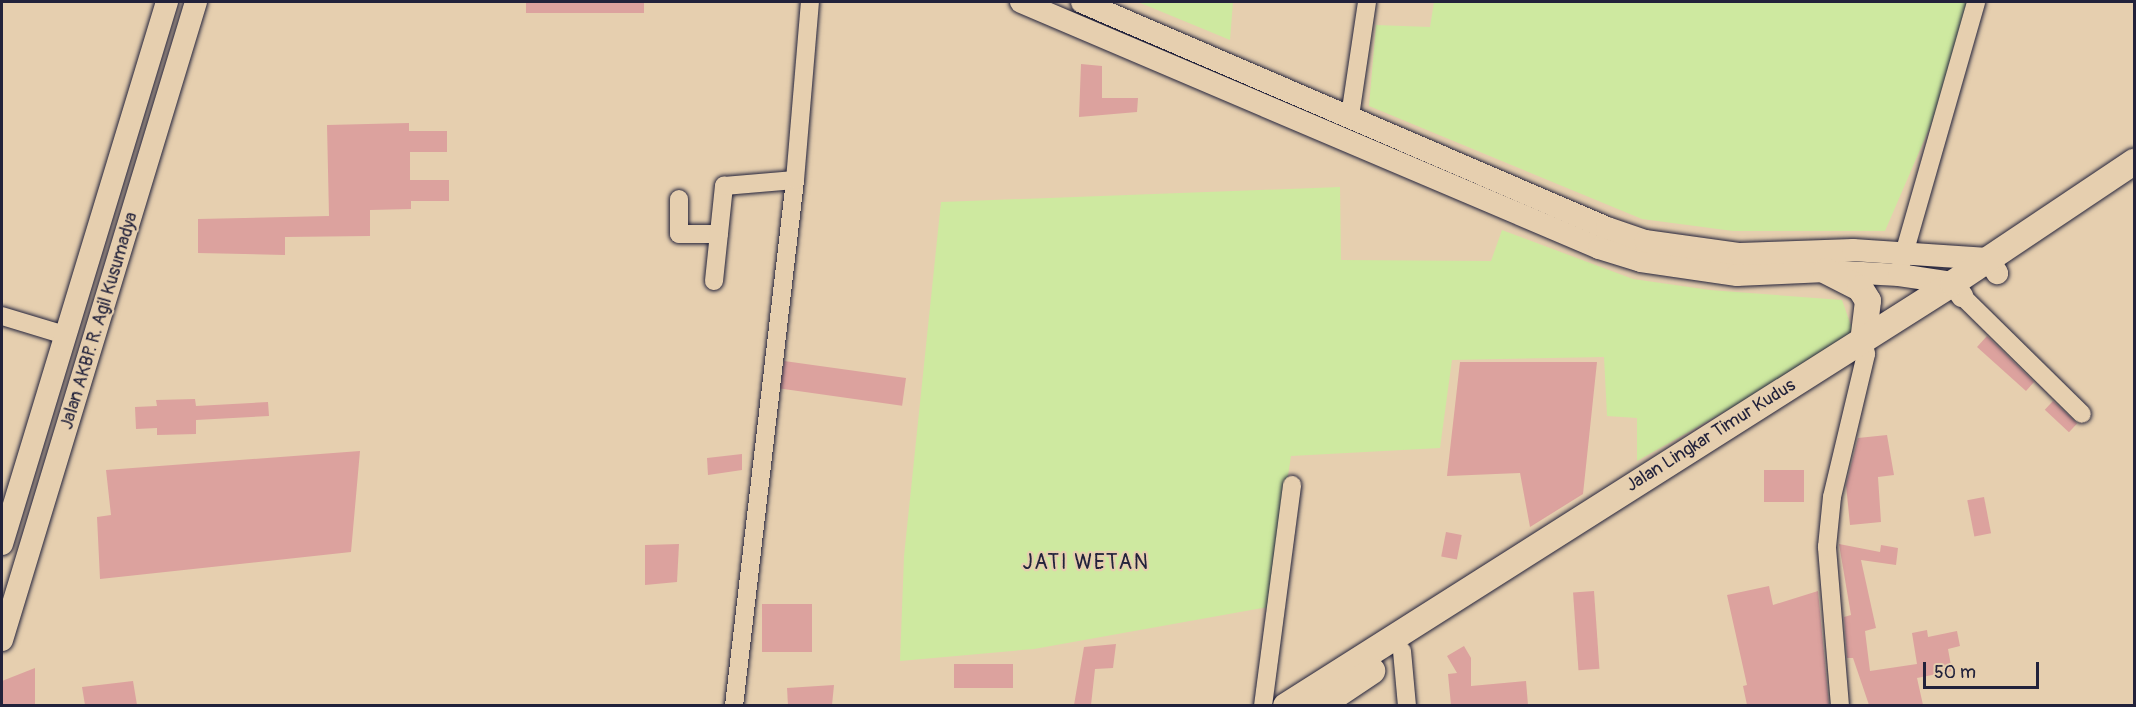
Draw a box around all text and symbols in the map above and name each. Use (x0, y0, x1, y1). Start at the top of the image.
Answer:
street label: Jalan AKBP. R. Agil Kusumadya (57, 210, 143, 432)
street label: Jalan Lingkar Timur Kudus (1622, 375, 1800, 497)
district label: JATI WETAN (1023, 550, 1149, 576)
scale bar (1926, 650, 2042, 688)
text: 50 m (1934, 661, 1976, 684)

